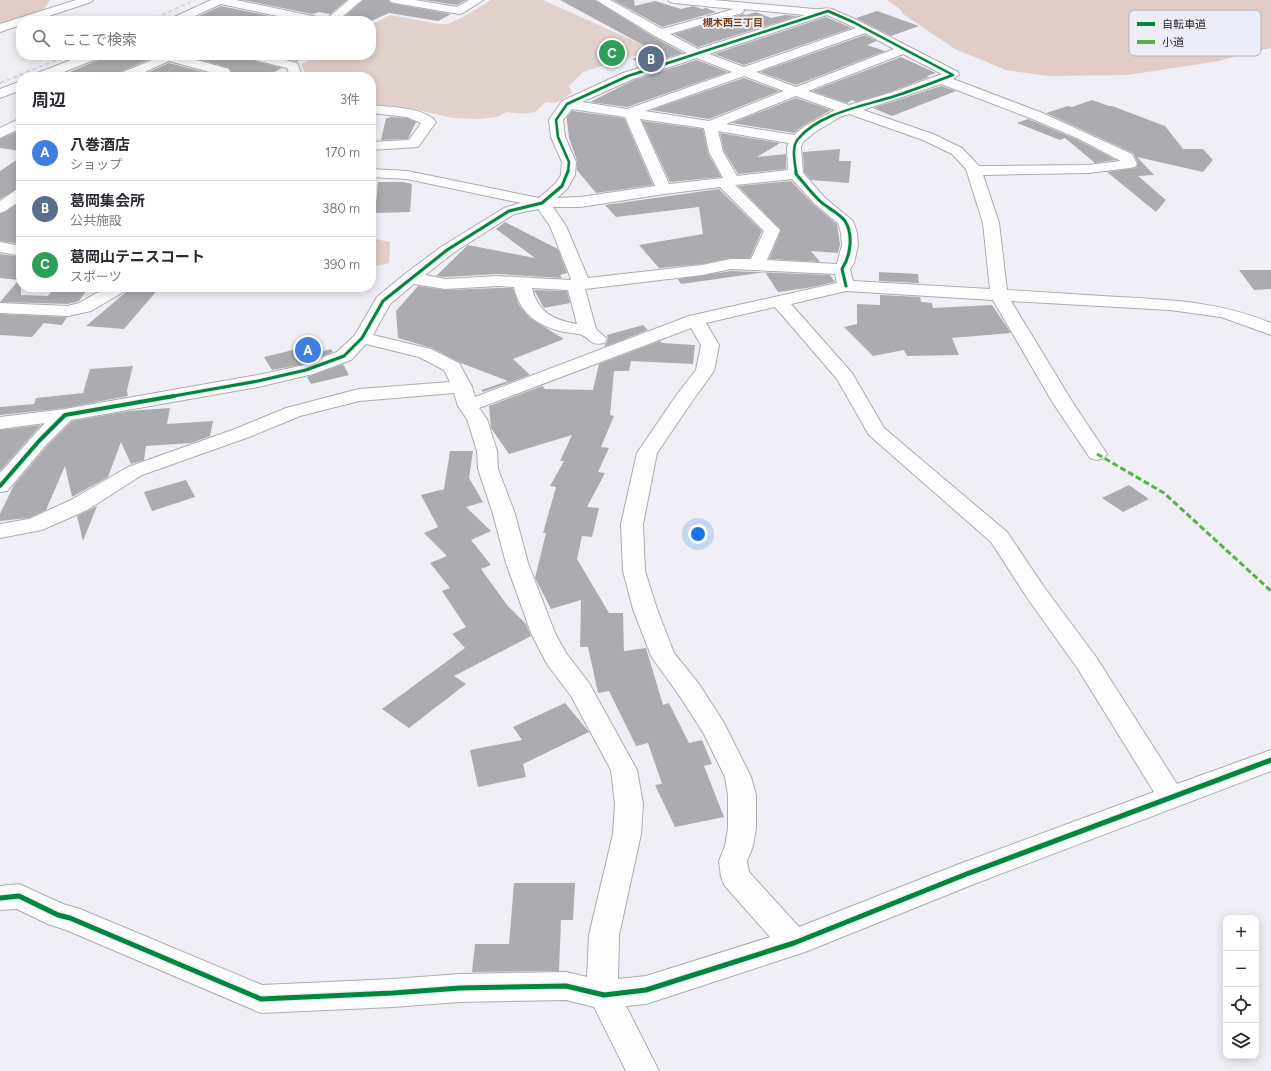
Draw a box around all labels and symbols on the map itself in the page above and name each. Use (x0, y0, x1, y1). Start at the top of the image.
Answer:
legend (1129, 10, 1261, 56)
district label: 槻木西三丁目 (702, 16, 763, 29)
text: 自転車道 (1162, 18, 1206, 31)
text: 小道 (1162, 36, 1184, 49)
pin: C (599, 38, 625, 68)
pin: B (638, 44, 664, 74)
pin: A (295, 335, 321, 365)
your location (688, 524, 708, 544)

